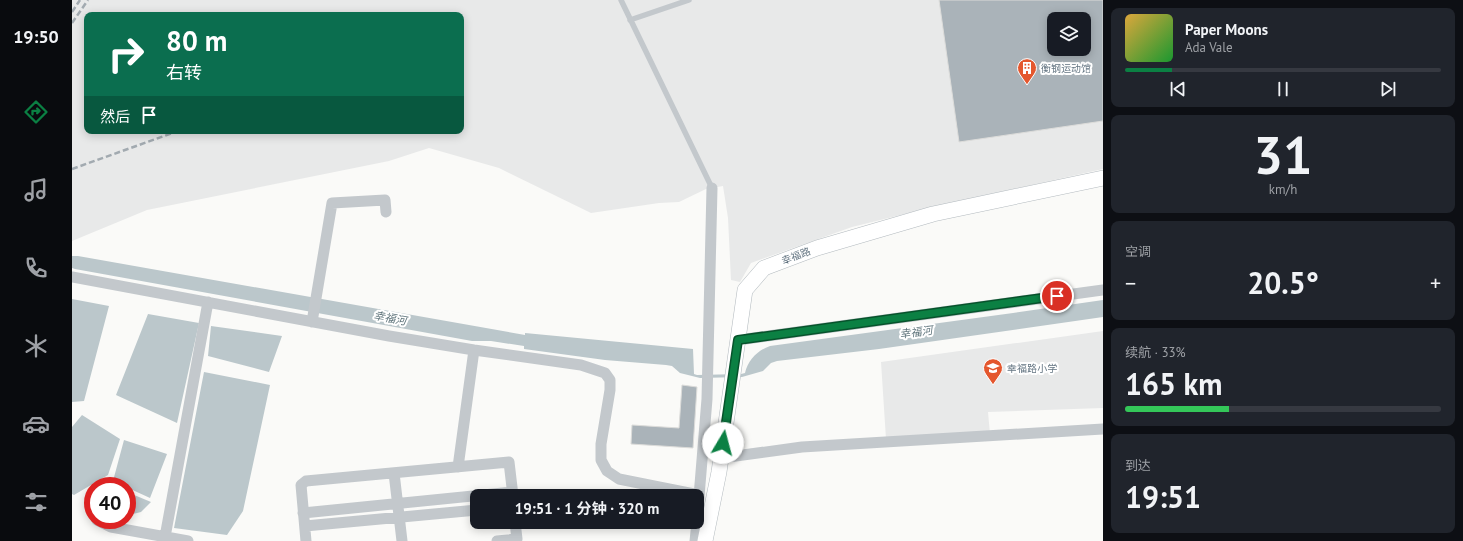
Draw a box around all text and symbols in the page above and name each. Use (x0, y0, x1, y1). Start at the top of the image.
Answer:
map controls (1047, 12, 1091, 56)
button: layers (1047, 12, 1091, 56)
text: Paper Moons (1185, 20, 1268, 39)
text: 80 m (166, 22, 227, 59)
text: 19:50 (13, 25, 59, 48)
icon: right (100, 28, 152, 80)
text: Ada Vale (1185, 39, 1233, 56)
building icon: 衡钢运动馆 (1016, 57, 1038, 85)
text: 右转 (166, 61, 202, 84)
place label: 衡钢运动馆 (1041, 62, 1091, 75)
icon: previous (1167, 78, 1189, 100)
icon: pause (1272, 78, 1294, 100)
icon: next (1377, 78, 1399, 100)
icon: directions (22, 98, 50, 126)
icon: arrive (138, 104, 160, 126)
text: 然后 (100, 107, 130, 126)
text: 31 (1254, 121, 1312, 188)
icon: music (22, 176, 50, 204)
text: km/h (1269, 181, 1297, 198)
text: 空调 (1125, 243, 1151, 260)
street label: 幸福路 (780, 245, 812, 267)
icon: phone (22, 254, 50, 282)
text: 20.5° (1247, 263, 1319, 302)
text: − (1125, 269, 1136, 297)
text: + (1430, 269, 1441, 297)
pin (1040, 279, 1074, 313)
icon: arrive (1046, 285, 1068, 307)
water label: 幸福河 (373, 308, 409, 328)
water label: 幸福河 (899, 323, 935, 341)
icon: climate (22, 332, 50, 360)
text: 续航 · 33% (1125, 344, 1186, 361)
school or university icon: 幸福路小学 (982, 357, 1004, 385)
place label: 幸福路小学 (1007, 362, 1057, 375)
text: 165 km (1125, 364, 1223, 403)
icon: car (22, 410, 50, 438)
position arrow (702, 422, 744, 464)
text: 到达 (1125, 457, 1151, 474)
speed limit sign: 40 (84, 477, 136, 529)
text: 19:51 (1125, 477, 1201, 516)
icon: filters (22, 488, 50, 516)
text: 19:51 · 1 分钟 · 320 m (515, 499, 659, 518)

